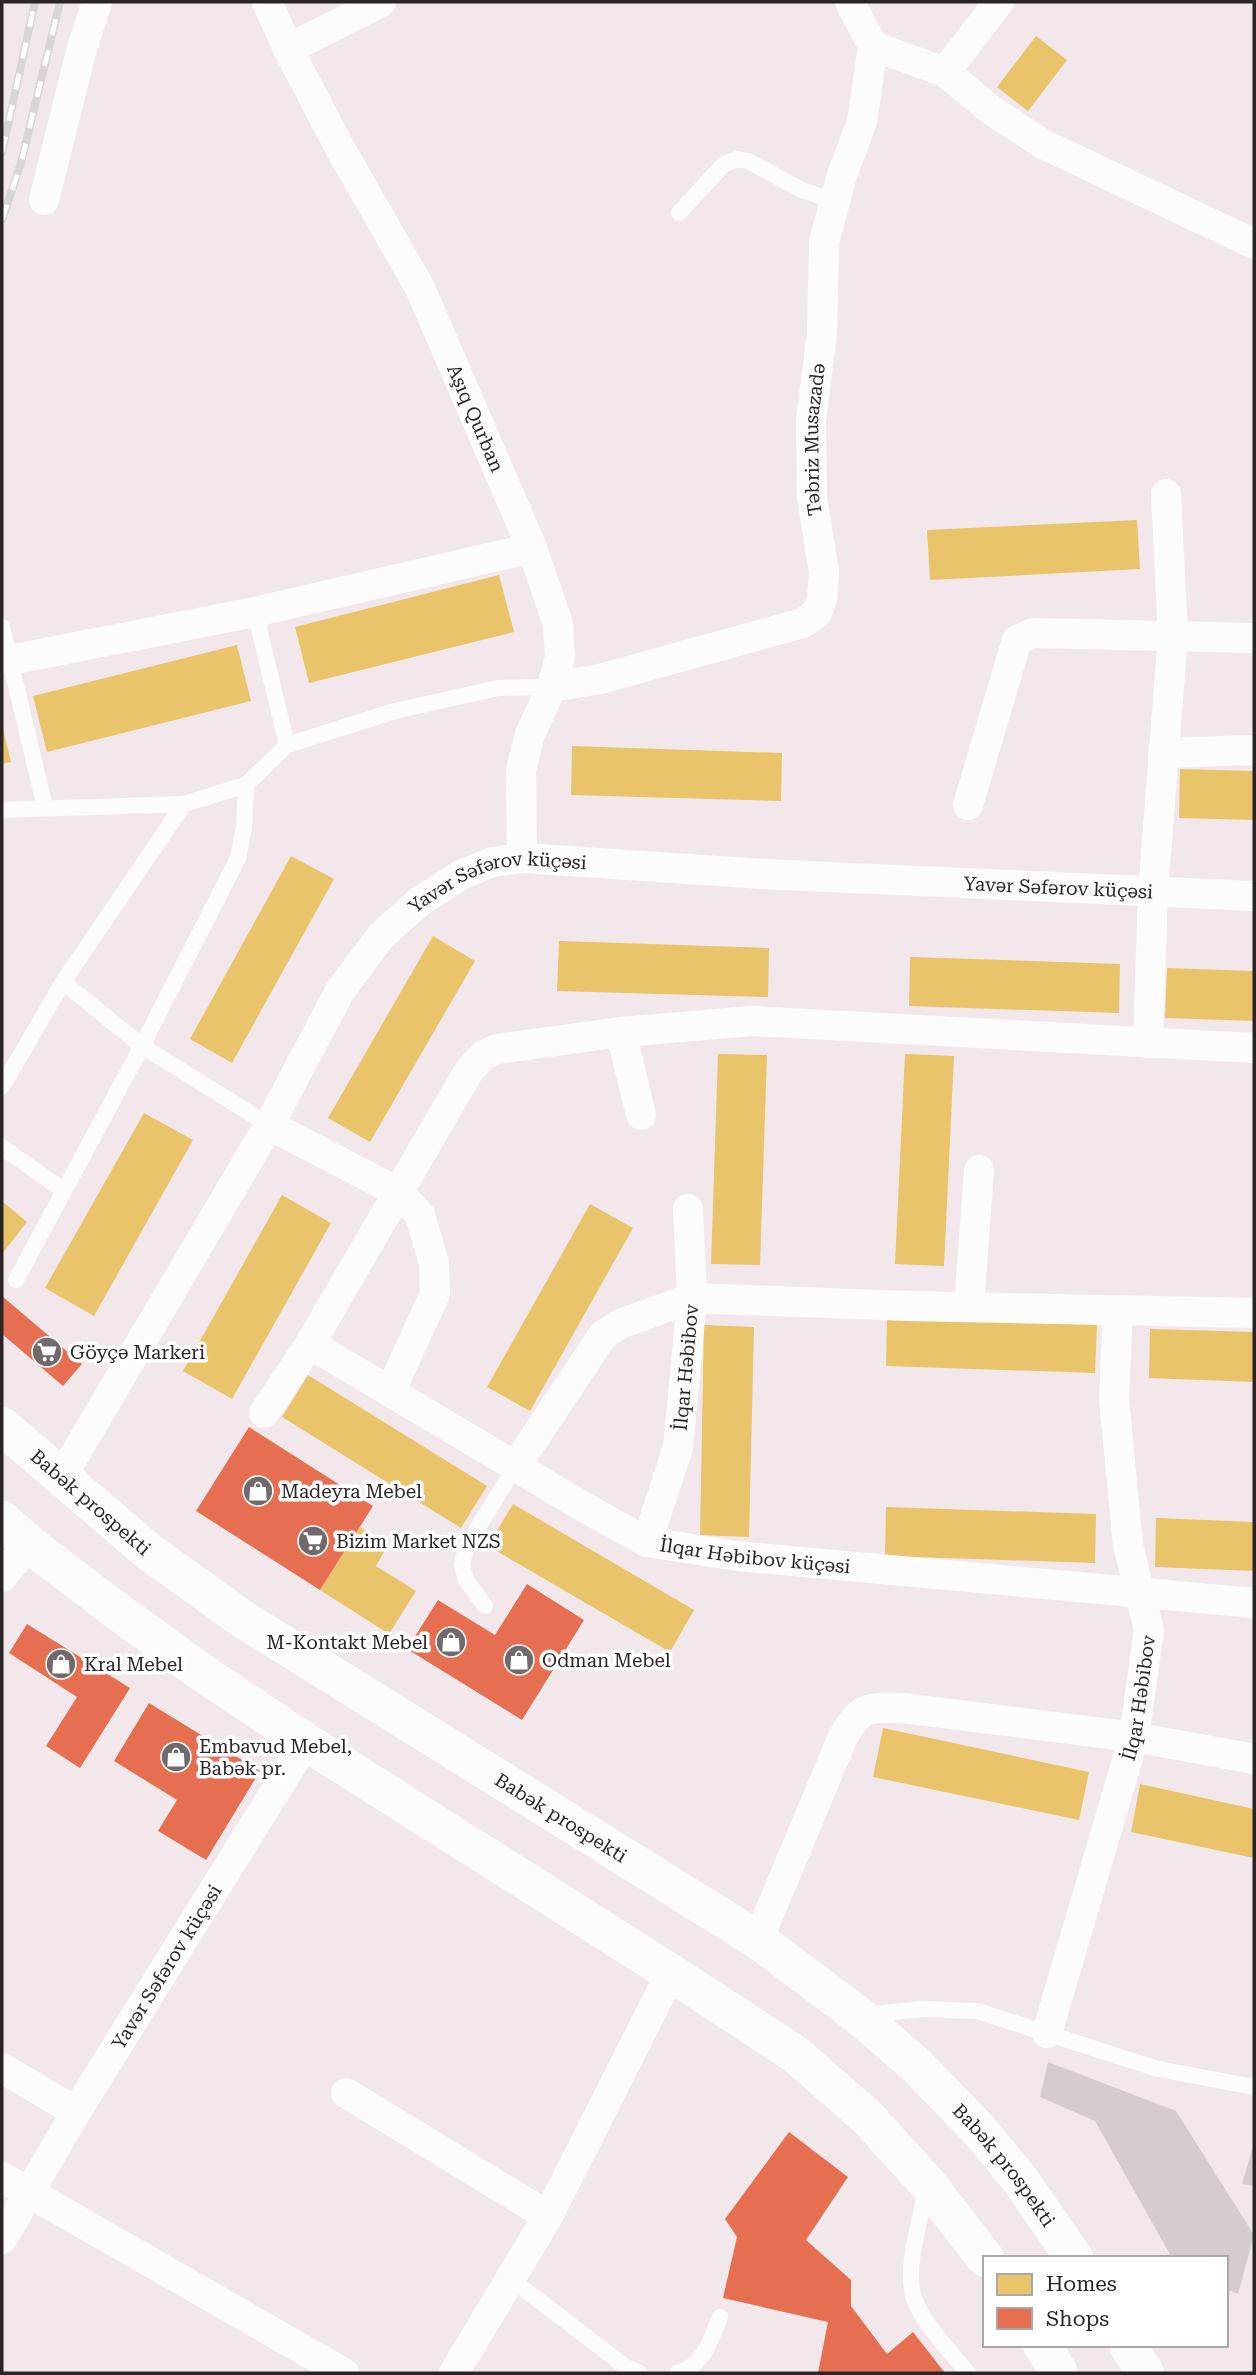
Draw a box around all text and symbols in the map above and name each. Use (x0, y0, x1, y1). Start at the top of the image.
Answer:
street label: Aşıq Qurban (443, 361, 509, 475)
street label: Təbriz Musazadə (799, 362, 830, 518)
street label: Yavər Səfərov küçəsi (403, 847, 588, 918)
street label: Yavər Səfərov küçəsi (963, 872, 1154, 903)
street label: İlqar Həbibov (668, 1303, 703, 1432)
supermarket icon: Göyçə Markeri (30, 1335, 64, 1369)
place label: Göyçə Markeri (70, 1341, 205, 1364)
street label: Babək prospekti (26, 1444, 156, 1560)
shop icon: Madeyra Mebel (241, 1474, 275, 1508)
place label: Madeyra Mebel (281, 1480, 422, 1503)
supermarket icon: Bizim Market NZS (296, 1524, 330, 1558)
place label: Bizim Market NZS (336, 1530, 501, 1553)
street label: İlqar Həbibov küçəsi (658, 1533, 851, 1578)
shop icon: M-Kontakt Mebel (434, 1625, 468, 1659)
place label: M-Kontakt Mebel (266, 1631, 428, 1654)
street label: İlqar Həbibov (1116, 1633, 1160, 1763)
shop icon: Odman Mebel (502, 1643, 536, 1677)
shop icon: Kral Mebel (44, 1647, 78, 1681)
place label: Odman Mebel (542, 1649, 671, 1672)
place label: Kral Mebel (84, 1653, 183, 1676)
place label: Embavud Mebel, Babək pr. (199, 1735, 352, 1780)
shop icon: Embavud Mebel, Babək pr. (159, 1740, 193, 1774)
street label: Babək prospekti (491, 1768, 631, 1867)
street label: Yavər Səfərov küçəsi (106, 1880, 226, 2053)
street label: Babək prospekti (948, 2099, 1060, 2231)
legend (983, 2256, 1228, 2347)
text: Homes (1046, 2272, 1117, 2296)
text: Shops (1046, 2307, 1109, 2331)

